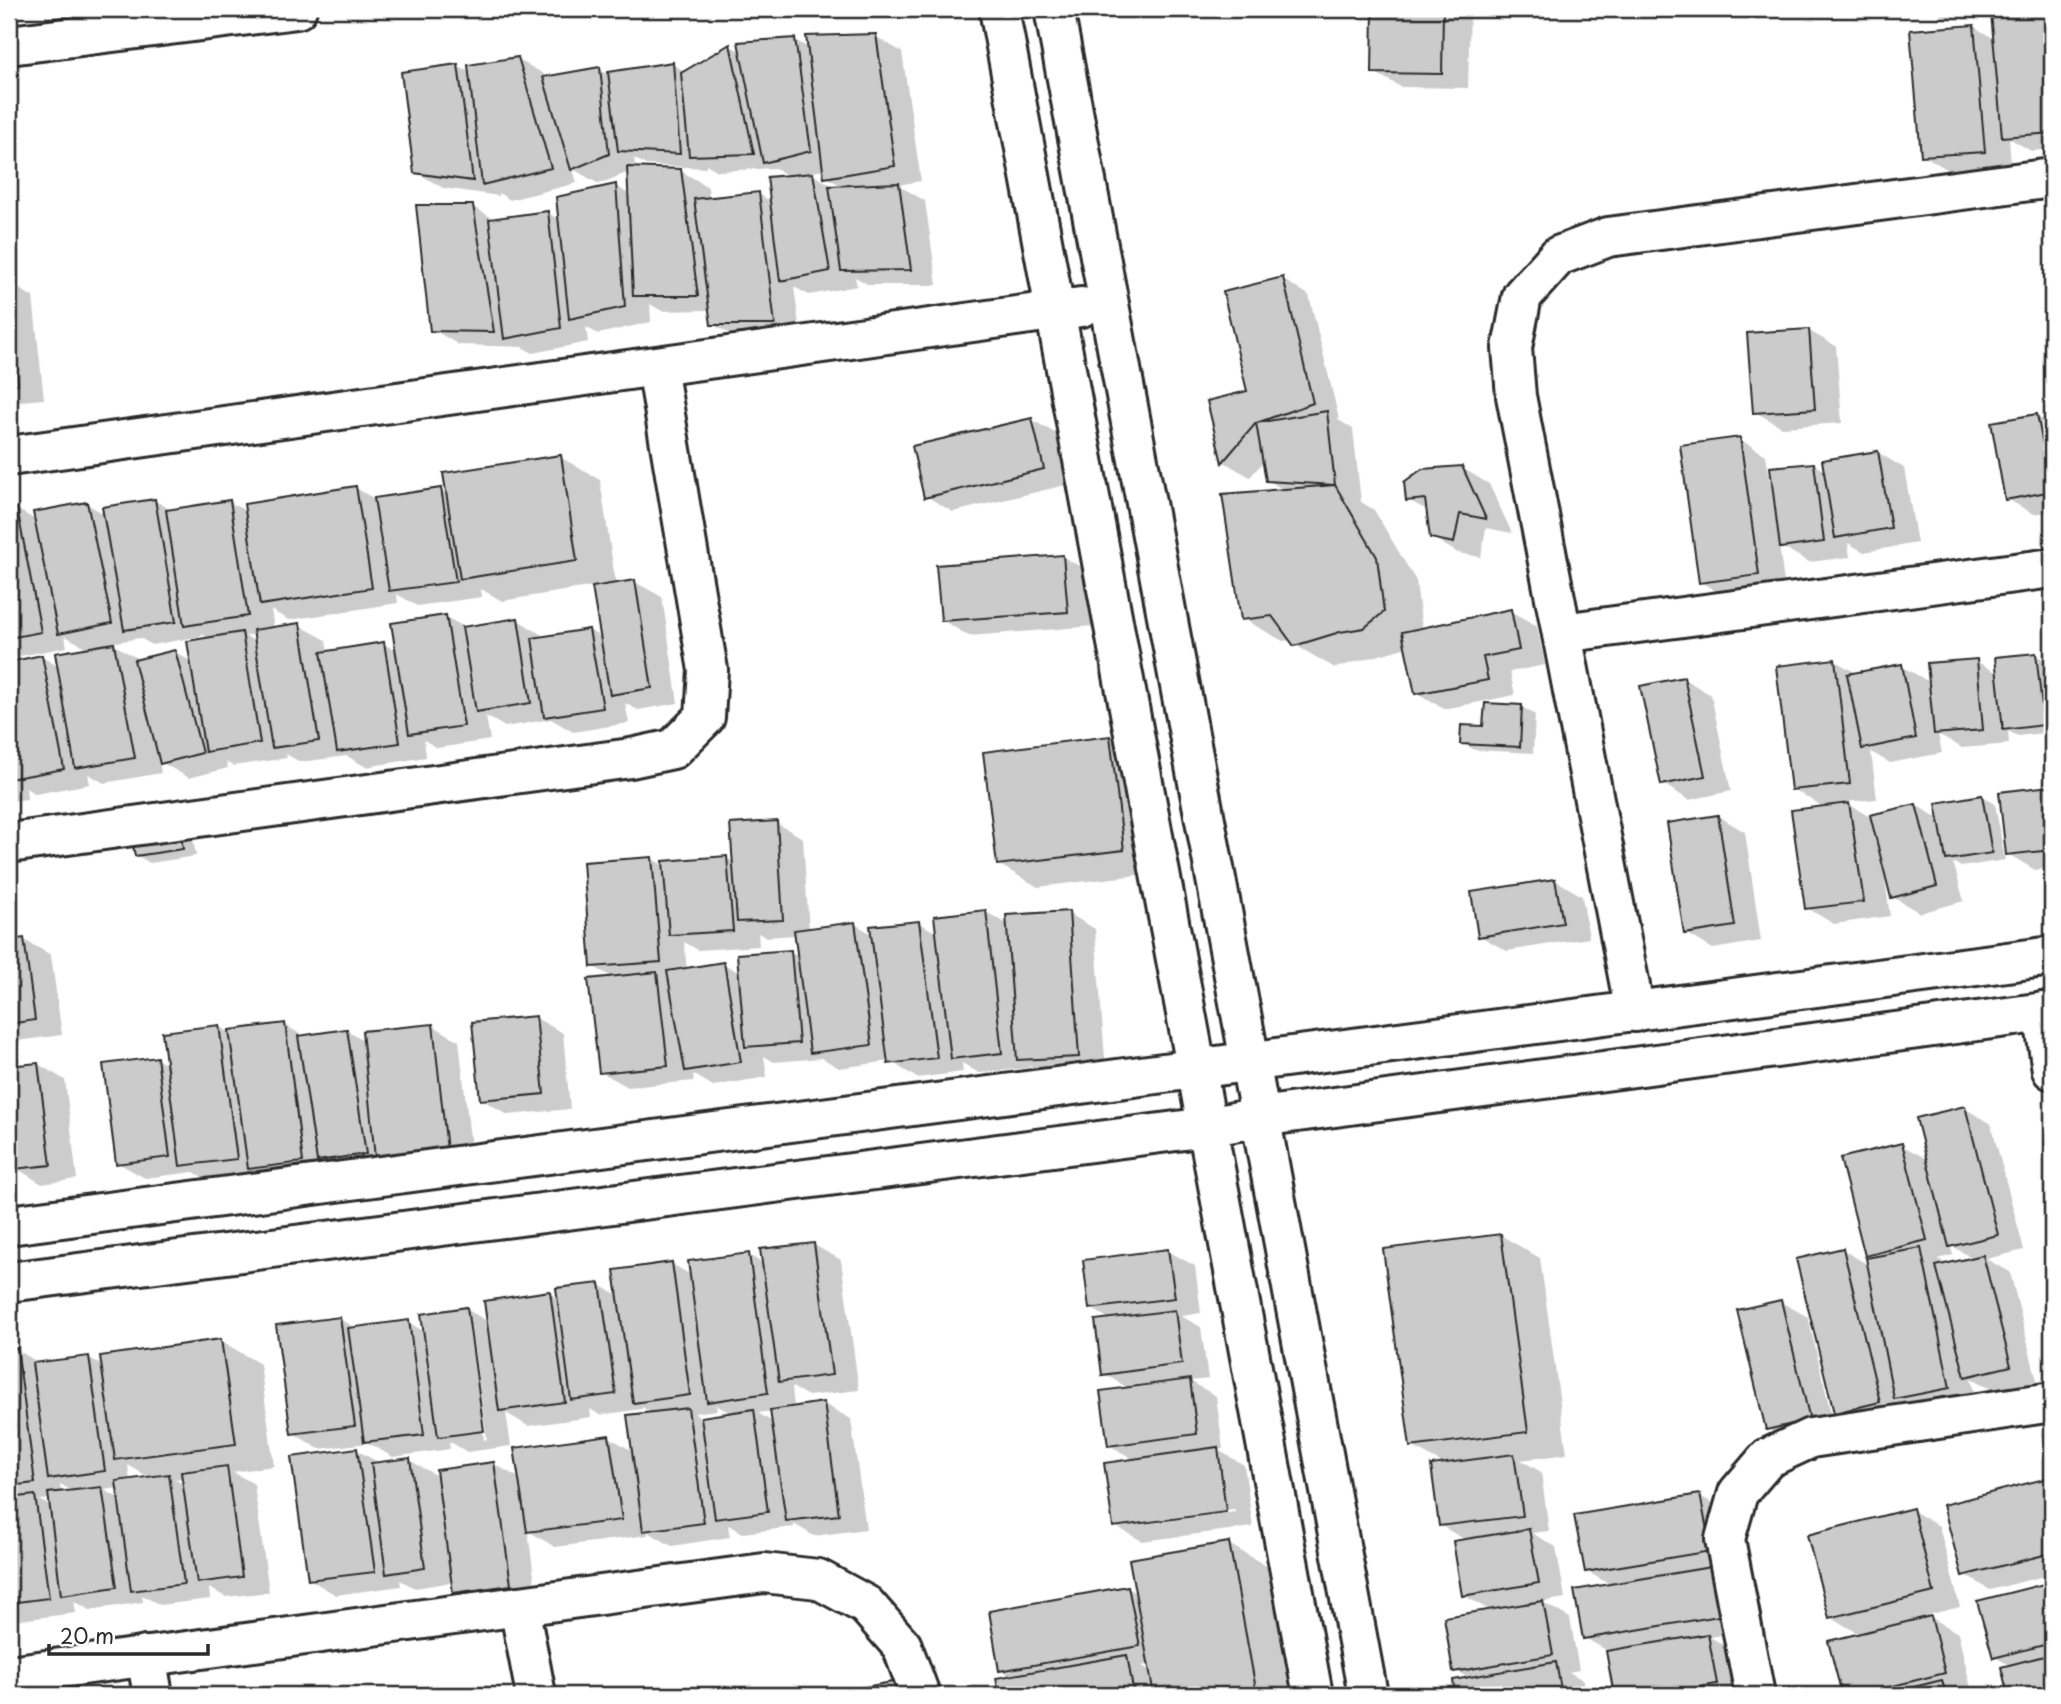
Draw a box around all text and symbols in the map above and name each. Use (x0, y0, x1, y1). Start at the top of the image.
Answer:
scale bar (49, 1613, 208, 1657)
text: 20 m (60, 1619, 114, 1651)

